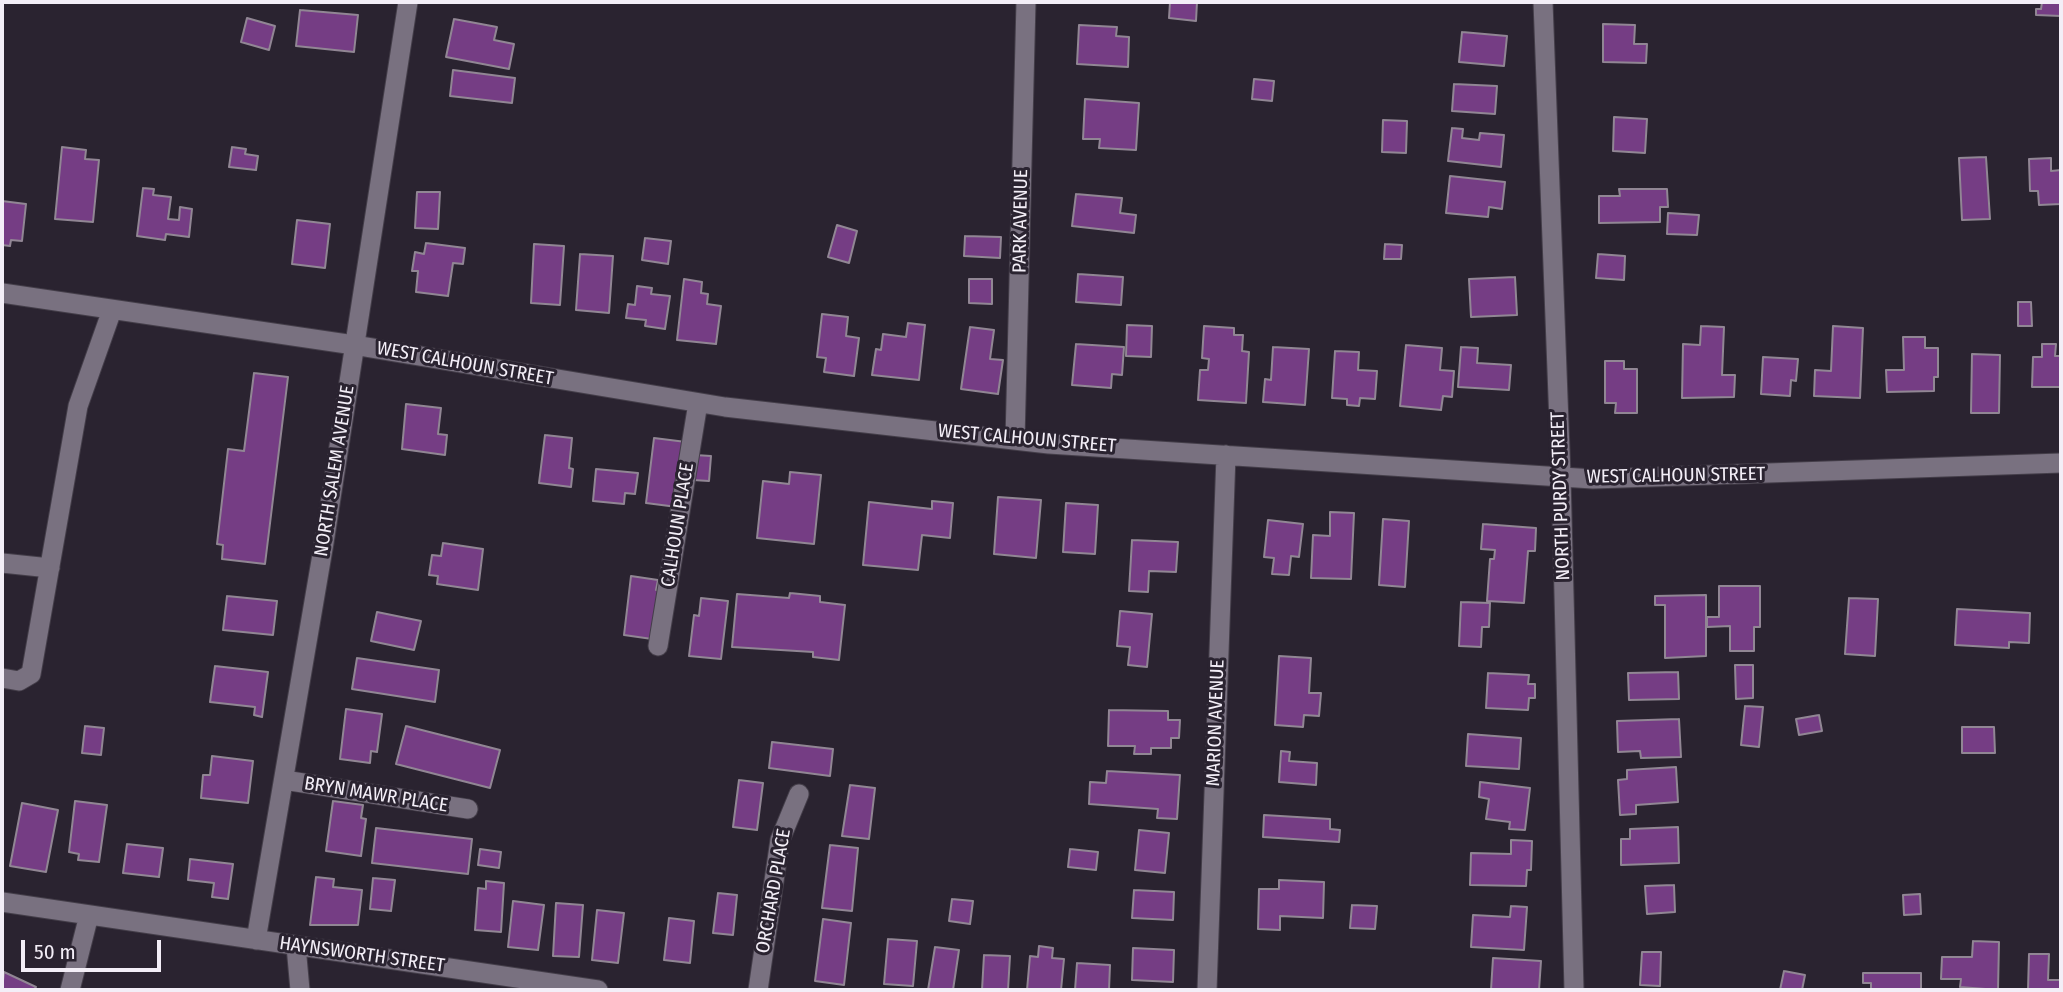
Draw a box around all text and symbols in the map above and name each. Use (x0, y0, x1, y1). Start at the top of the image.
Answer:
street label: PARK AVENUE (1009, 169, 1033, 273)
street label: WEST CALHOUN STREET (375, 337, 555, 391)
street label: NORTH SALEM AVENUE (310, 384, 360, 558)
street label: NORTH PURDY STREET (1547, 411, 1575, 581)
street label: WEST CALHOUN STREET (937, 420, 1117, 458)
street label: CALHOUN PLACE (657, 461, 699, 589)
street label: WEST CALHOUN STREET (1586, 463, 1766, 489)
street label: MARION AVENUE (1202, 659, 1230, 787)
street label: BRYN MAWR PLACE (303, 772, 449, 818)
street label: ORCHARD PLACE (752, 827, 796, 955)
scale bar (24, 926, 164, 970)
street label: HAYNSWORTH STREET (278, 932, 446, 978)
text: 50 m (34, 939, 76, 965)

